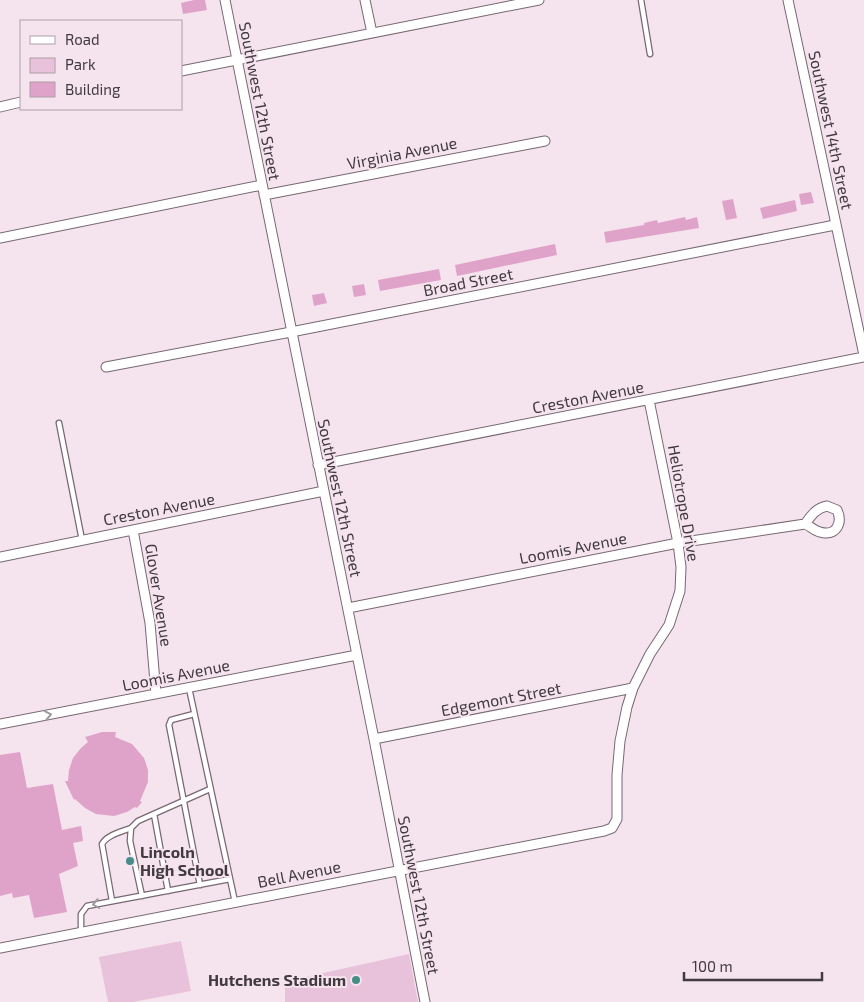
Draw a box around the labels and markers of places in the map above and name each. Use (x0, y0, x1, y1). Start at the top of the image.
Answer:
place label: Lincoln High School (140, 842, 230, 879)
marker: Lincoln High School (124, 855, 136, 867)
place label: Hutchens Stadium (208, 970, 346, 989)
marker: Hutchens Stadium (350, 974, 362, 986)

